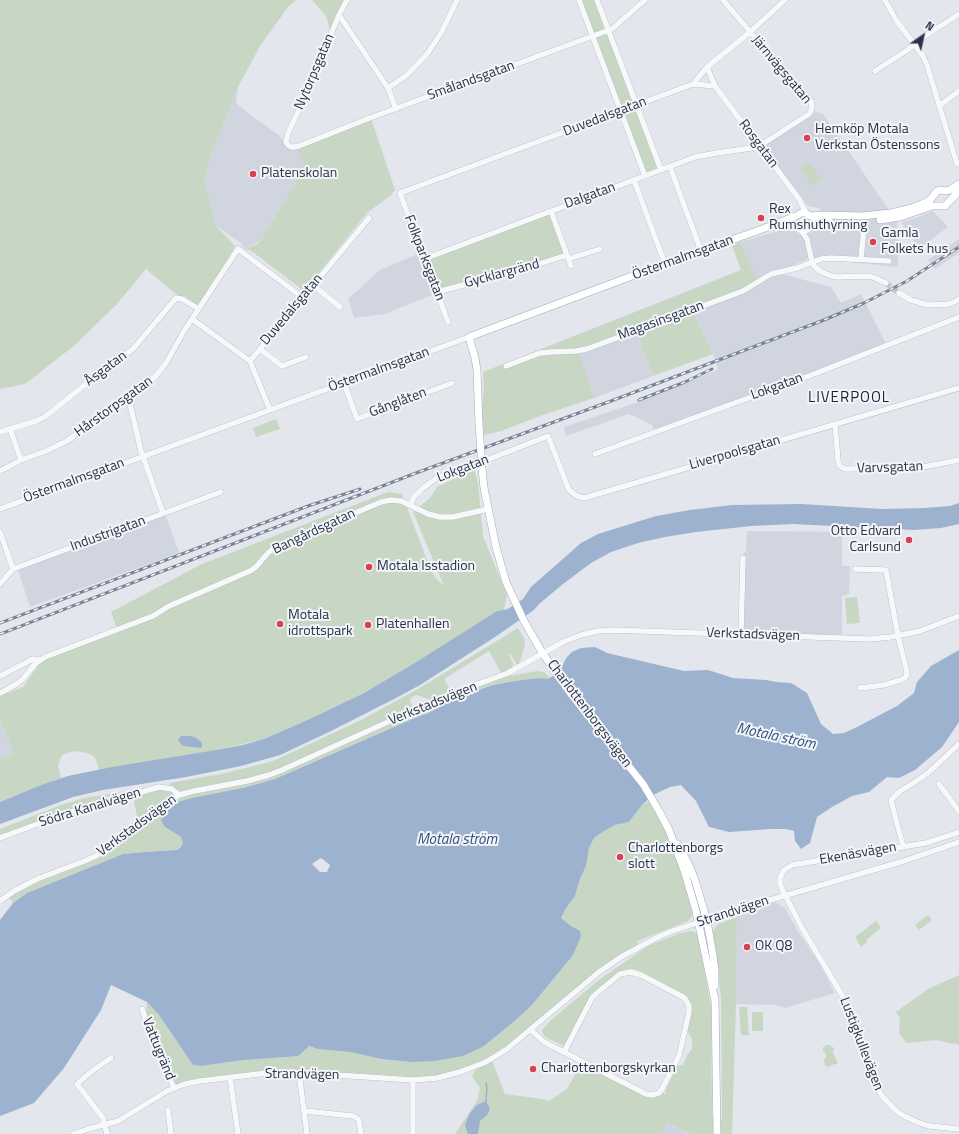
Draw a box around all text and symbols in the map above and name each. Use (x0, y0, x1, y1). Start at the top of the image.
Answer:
north arrow (903, 16, 943, 56)
text: N (922, 17, 937, 35)
street label: Nytorpsgatan (291, 32, 339, 112)
street label: Järnvägsgatan (747, 32, 815, 108)
street label: Smålandsgatan (425, 57, 517, 105)
street label: Duvedalsgatan (561, 93, 649, 141)
street label: Rosgatan (734, 117, 782, 171)
place label: Hemköp Motala Verkstan Östenssons (815, 122, 940, 154)
marker: Hemköp Motala Verkstan Östenssons (802, 133, 812, 143)
place label: Platenskolan (261, 166, 337, 182)
marker: Platenskolan (248, 169, 258, 179)
street label: Dalgatan (562, 179, 618, 213)
place label: Rex Rumshuthyrning (769, 202, 867, 234)
street label: Folkparksgatan (400, 213, 448, 303)
marker: Rex Rumshuthyrning (756, 213, 766, 223)
place label: Gamla Folkets hus (881, 226, 948, 258)
street label: Östermalmsgatan (630, 232, 736, 284)
marker: Gamla Folkets hus (868, 237, 878, 247)
street label: Gycklargränd (463, 256, 541, 292)
street label: Duvedalsgatan (257, 271, 327, 349)
street label: Magasinsgatan (616, 298, 706, 344)
street label: Östermalmsgatan (326, 344, 432, 396)
street label: Åsgatan (82, 348, 130, 390)
street label: Lokgatan (749, 370, 805, 404)
street label: Hårstorpsgatan (72, 373, 156, 441)
street label: Gånglåten (367, 384, 429, 422)
district label: LIVERPOOL (808, 389, 890, 407)
street label: Liverpoolsgatan (688, 432, 782, 474)
street label: Lokgatan (435, 451, 491, 487)
street label: Östermalmsgatan (21, 455, 127, 507)
street label: Varvsgatan (857, 458, 923, 478)
street label: Bangårdsgatan (270, 505, 358, 559)
street label: Industrigatan (68, 513, 148, 555)
place label: Otto Edvard Carlsund (831, 524, 901, 556)
marker: Otto Edvard Carlsund (904, 535, 914, 545)
place label: Motala Isstadion (377, 559, 475, 575)
marker: Motala Isstadion (364, 562, 374, 572)
place label: Motala idrottspark (288, 608, 353, 640)
place label: Platenhallen (376, 617, 450, 633)
marker: Motala idrottspark (275, 619, 285, 629)
marker: Platenhallen (363, 620, 373, 630)
street label: Verkstadsvägen (706, 625, 800, 645)
street label: Charlottenborgsvägen (543, 657, 635, 771)
street label: Verkstadsvägen (386, 679, 480, 729)
water label: Motala ström (735, 720, 817, 754)
street label: Södra Kanalvägen (37, 785, 143, 831)
street label: Verkstadsvägen (94, 792, 180, 860)
water label: Motala ström (417, 831, 497, 849)
street label: Ekenäsvägen (818, 839, 898, 869)
place label: Charlottenborgs slott (628, 841, 723, 874)
marker: Charlottenborgs slott (615, 852, 625, 862)
street label: Strandvägen (695, 892, 771, 932)
place label: OK Q8 (755, 939, 792, 955)
marker: OK Q8 (742, 942, 752, 952)
street label: Lustigkullevägen (835, 995, 887, 1093)
street label: Vattugränd (138, 1015, 178, 1083)
place label: Charlottenborgskyrkan (541, 1061, 676, 1077)
marker: Charlottenborgskyrkan (528, 1064, 538, 1074)
street label: Strandvägen (265, 1066, 339, 1084)

